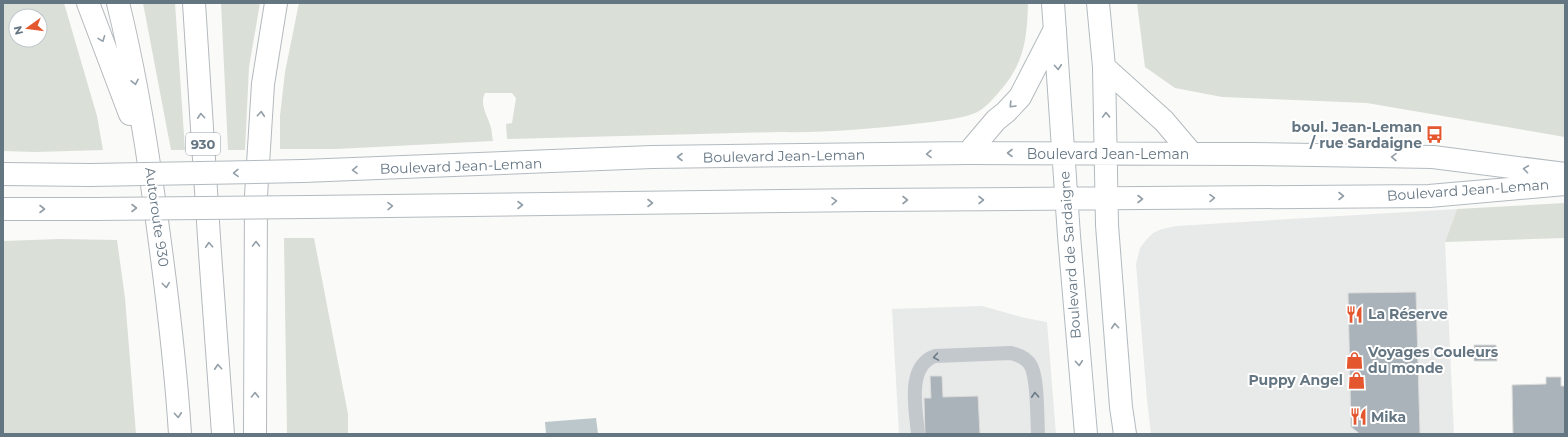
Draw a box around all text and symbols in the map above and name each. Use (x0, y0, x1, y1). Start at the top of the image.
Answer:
north arrow (8, 8, 48, 48)
text: N (10, 24, 26, 36)
one-way arrow (97, 36, 105, 43)
one-way arrow (1053, 64, 1062, 70)
one-way arrow (130, 79, 138, 85)
one-way arrow (1010, 100, 1017, 108)
one-way arrow (256, 111, 265, 117)
one-way arrow (1102, 112, 1110, 118)
one-way arrow (197, 113, 206, 119)
place label: boul. Jean-Leman / rue Sardaigne (1292, 118, 1422, 152)
bus stop icon: boul. Jean-Leman / rue Sardaigne (1425, 125, 1445, 145)
road number: 930 (186, 133, 220, 155)
street label: Boulevard Jean-Leman (1027, 145, 1189, 163)
street label: Boulevard Jean-Leman (703, 146, 865, 166)
one-way arrow (926, 149, 932, 158)
one-way arrow (1007, 149, 1013, 157)
one-way arrow (677, 153, 683, 161)
one-way arrow (1391, 153, 1397, 161)
street label: Boulevard Jean-Leman (379, 154, 543, 178)
one-way arrow (1523, 165, 1529, 174)
street label: Autoroute 930 (141, 166, 173, 268)
one-way arrow (352, 166, 358, 174)
one-way arrow (233, 169, 239, 177)
street label: Boulevard de Sardaigne (1055, 171, 1085, 339)
street label: Boulevard Jean-Leman (1386, 175, 1550, 205)
one-way arrow (1338, 192, 1344, 200)
one-way arrow (1209, 194, 1215, 202)
one-way arrow (1137, 195, 1143, 203)
one-way arrow (902, 196, 908, 204)
one-way arrow (978, 196, 984, 204)
one-way arrow (831, 197, 837, 205)
one-way arrow (647, 199, 653, 207)
one-way arrow (517, 201, 523, 209)
one-way arrow (387, 202, 393, 210)
one-way arrow (131, 204, 137, 213)
one-way arrow (39, 205, 45, 213)
one-way arrow (251, 241, 260, 247)
one-way arrow (205, 242, 214, 248)
one-way arrow (161, 282, 170, 288)
restaurant icon: La Réserve (1345, 304, 1365, 324)
place label: La Réserve (1368, 305, 1448, 323)
one-way arrow (1110, 323, 1119, 329)
place label: Voyages Couleurs du monde (1367, 343, 1499, 377)
shop icon: Voyages Couleurs du monde (1345, 350, 1365, 370)
one-way arrow (932, 352, 939, 361)
one-way arrow (1074, 360, 1083, 366)
one-way arrow (214, 364, 223, 370)
shop icon: Puppy Angel (1346, 370, 1366, 390)
place label: Puppy Angel (1248, 371, 1343, 389)
one-way arrow (251, 392, 259, 398)
one-way arrow (1031, 392, 1040, 398)
restaurant icon: Mika (1348, 407, 1368, 427)
place label: Mika (1371, 408, 1406, 426)
one-way arrow (174, 412, 183, 418)

